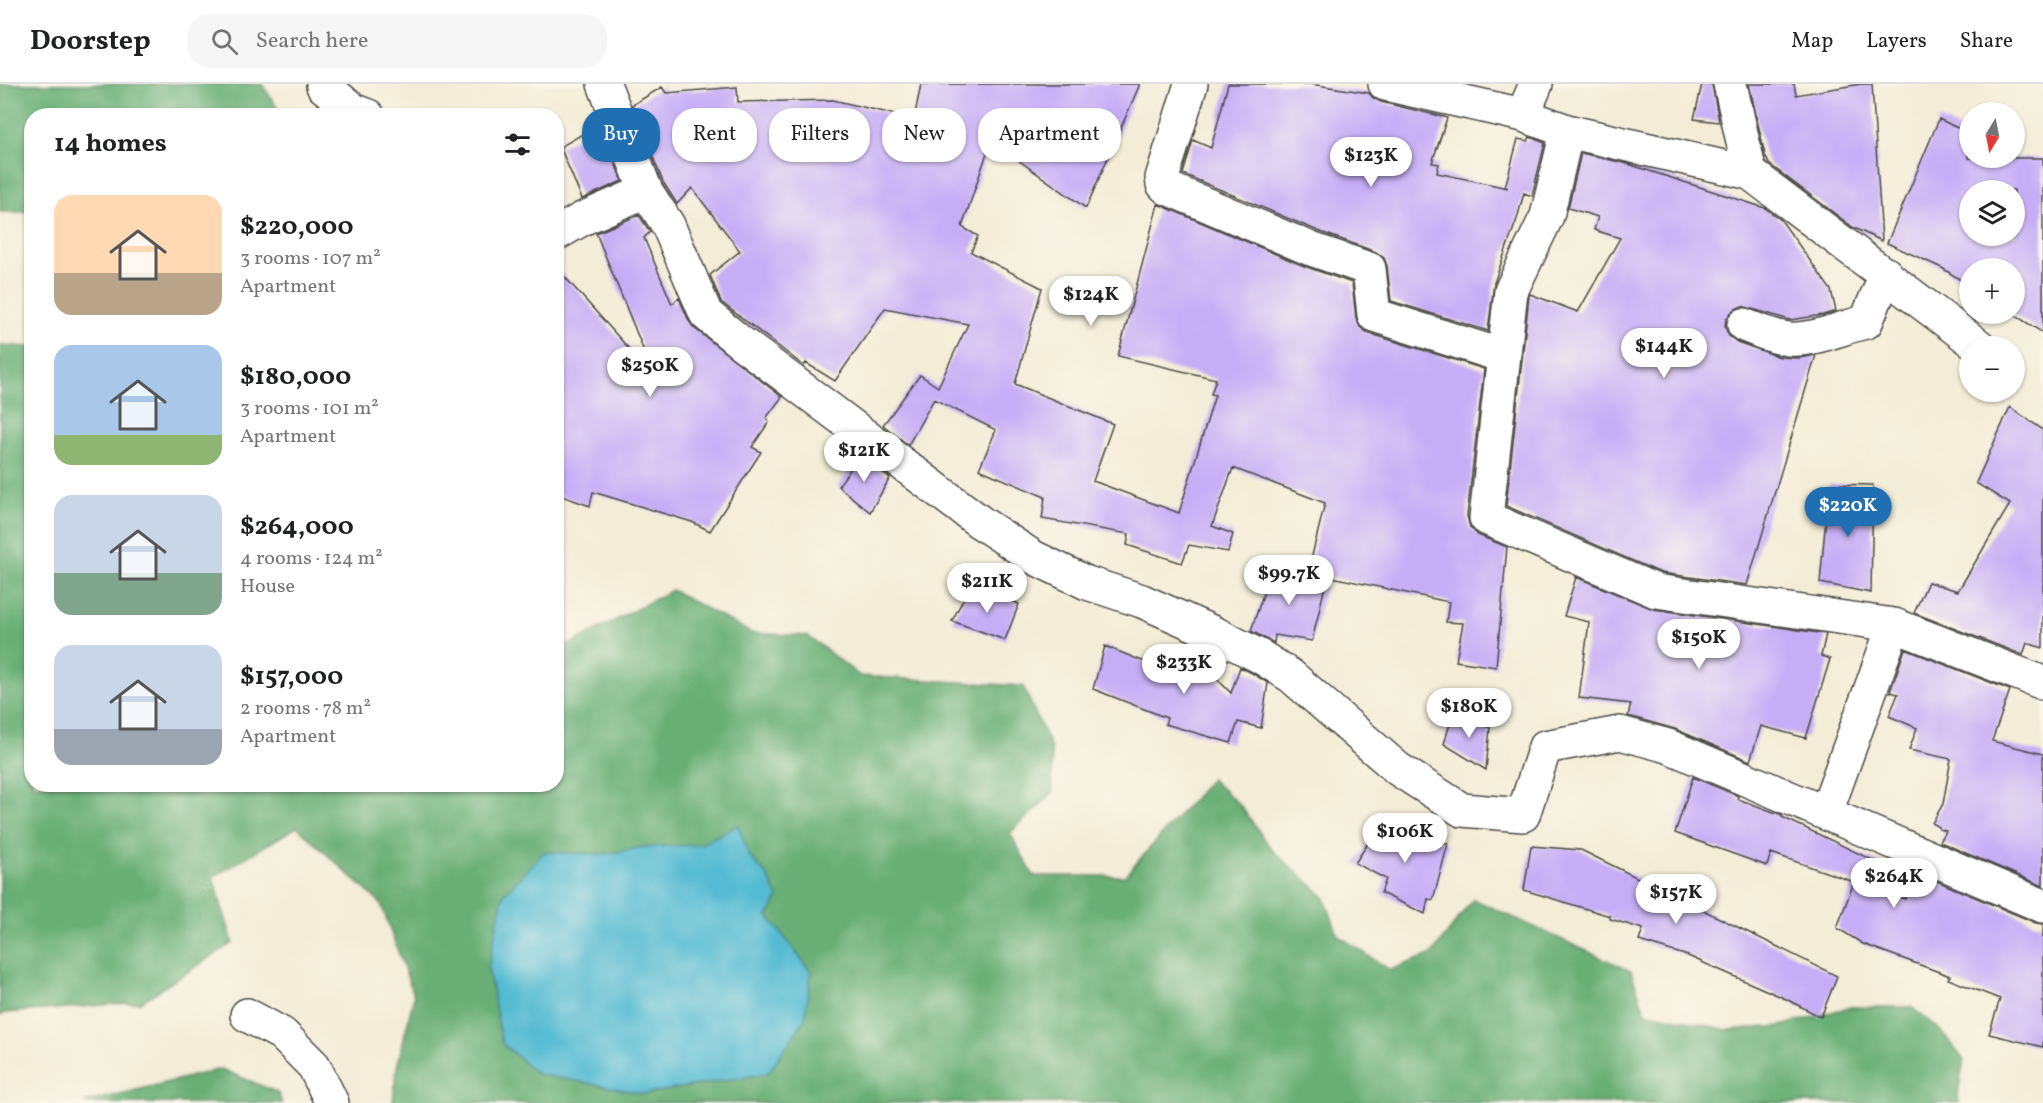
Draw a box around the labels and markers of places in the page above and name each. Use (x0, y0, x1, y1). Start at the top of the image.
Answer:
pin: $123K (1329, 137, 1413, 188)
pin: $124K (1049, 276, 1133, 327)
pin: $144K (1622, 328, 1706, 379)
pin: $250K (608, 347, 692, 398)
pin: $121K (822, 432, 906, 483)
pin: $220K (1806, 487, 1890, 538)
pin: $99.7K (1240, 555, 1338, 606)
pin: $211K (945, 563, 1029, 614)
pin: $150K (1657, 619, 1741, 670)
pin: $233K (1142, 644, 1226, 695)
pin: $180K (1427, 688, 1511, 739)
pin: $106K (1363, 813, 1447, 864)
pin: $264K (1852, 858, 1936, 909)
pin: $157K (1634, 874, 1718, 925)

